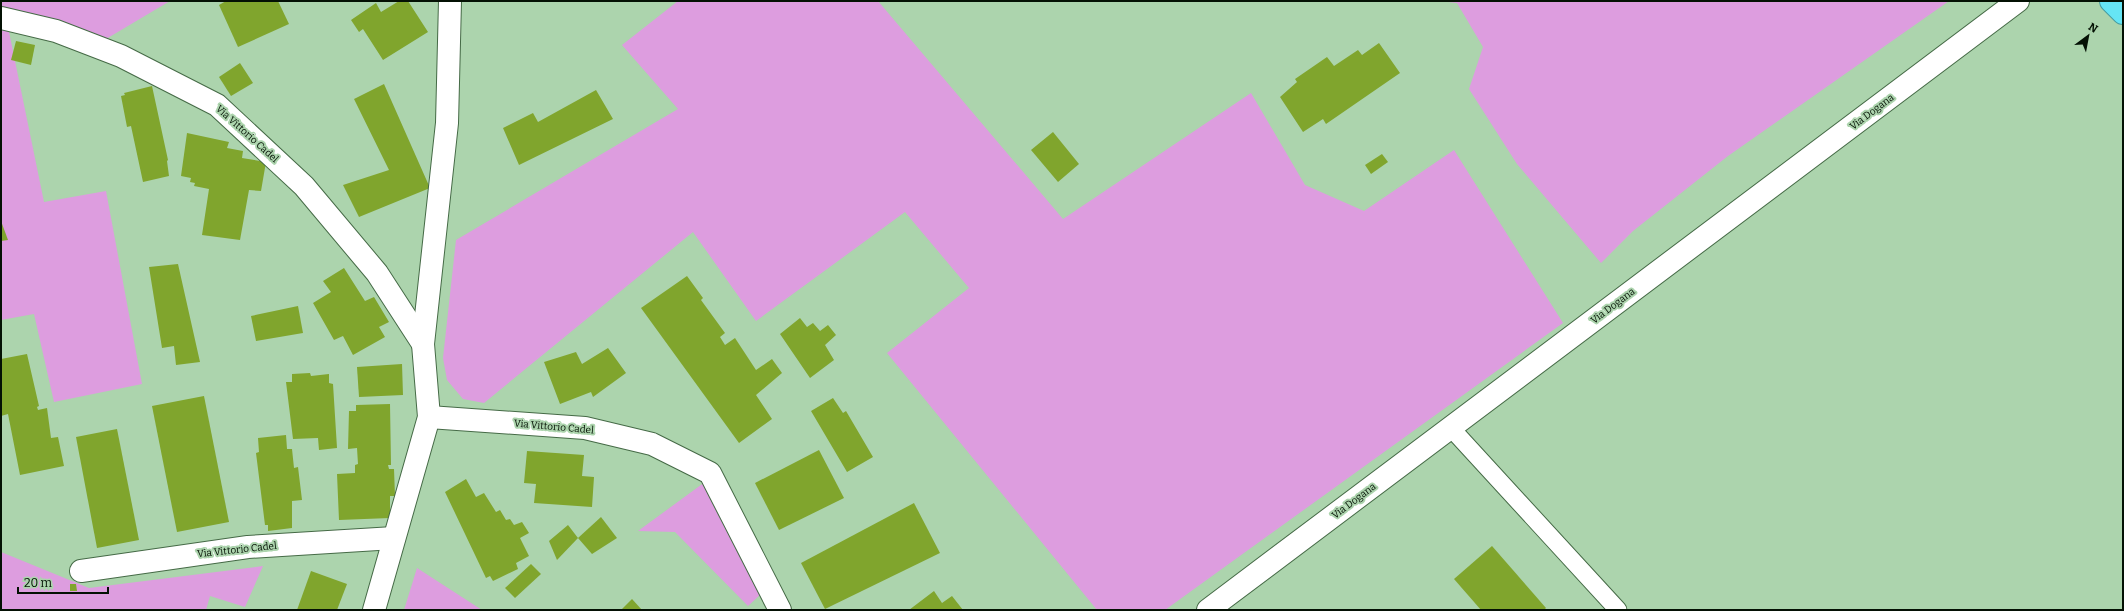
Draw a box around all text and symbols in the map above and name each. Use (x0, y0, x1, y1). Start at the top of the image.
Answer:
north arrow (2068, 16, 2108, 56)
text: N (2086, 20, 2101, 36)
street label: Via Dogana (1847, 91, 1897, 133)
street label: Via Vittorio Cadel (213, 103, 281, 165)
street label: Via Dogana (1588, 285, 1638, 327)
street label: Via Vittorio Cadel (514, 418, 595, 436)
street label: Via Dogana (1329, 480, 1379, 522)
street label: Via Vittorio Cadel (197, 540, 278, 560)
scale bar (18, 569, 108, 595)
text: 20 m (24, 576, 53, 590)

